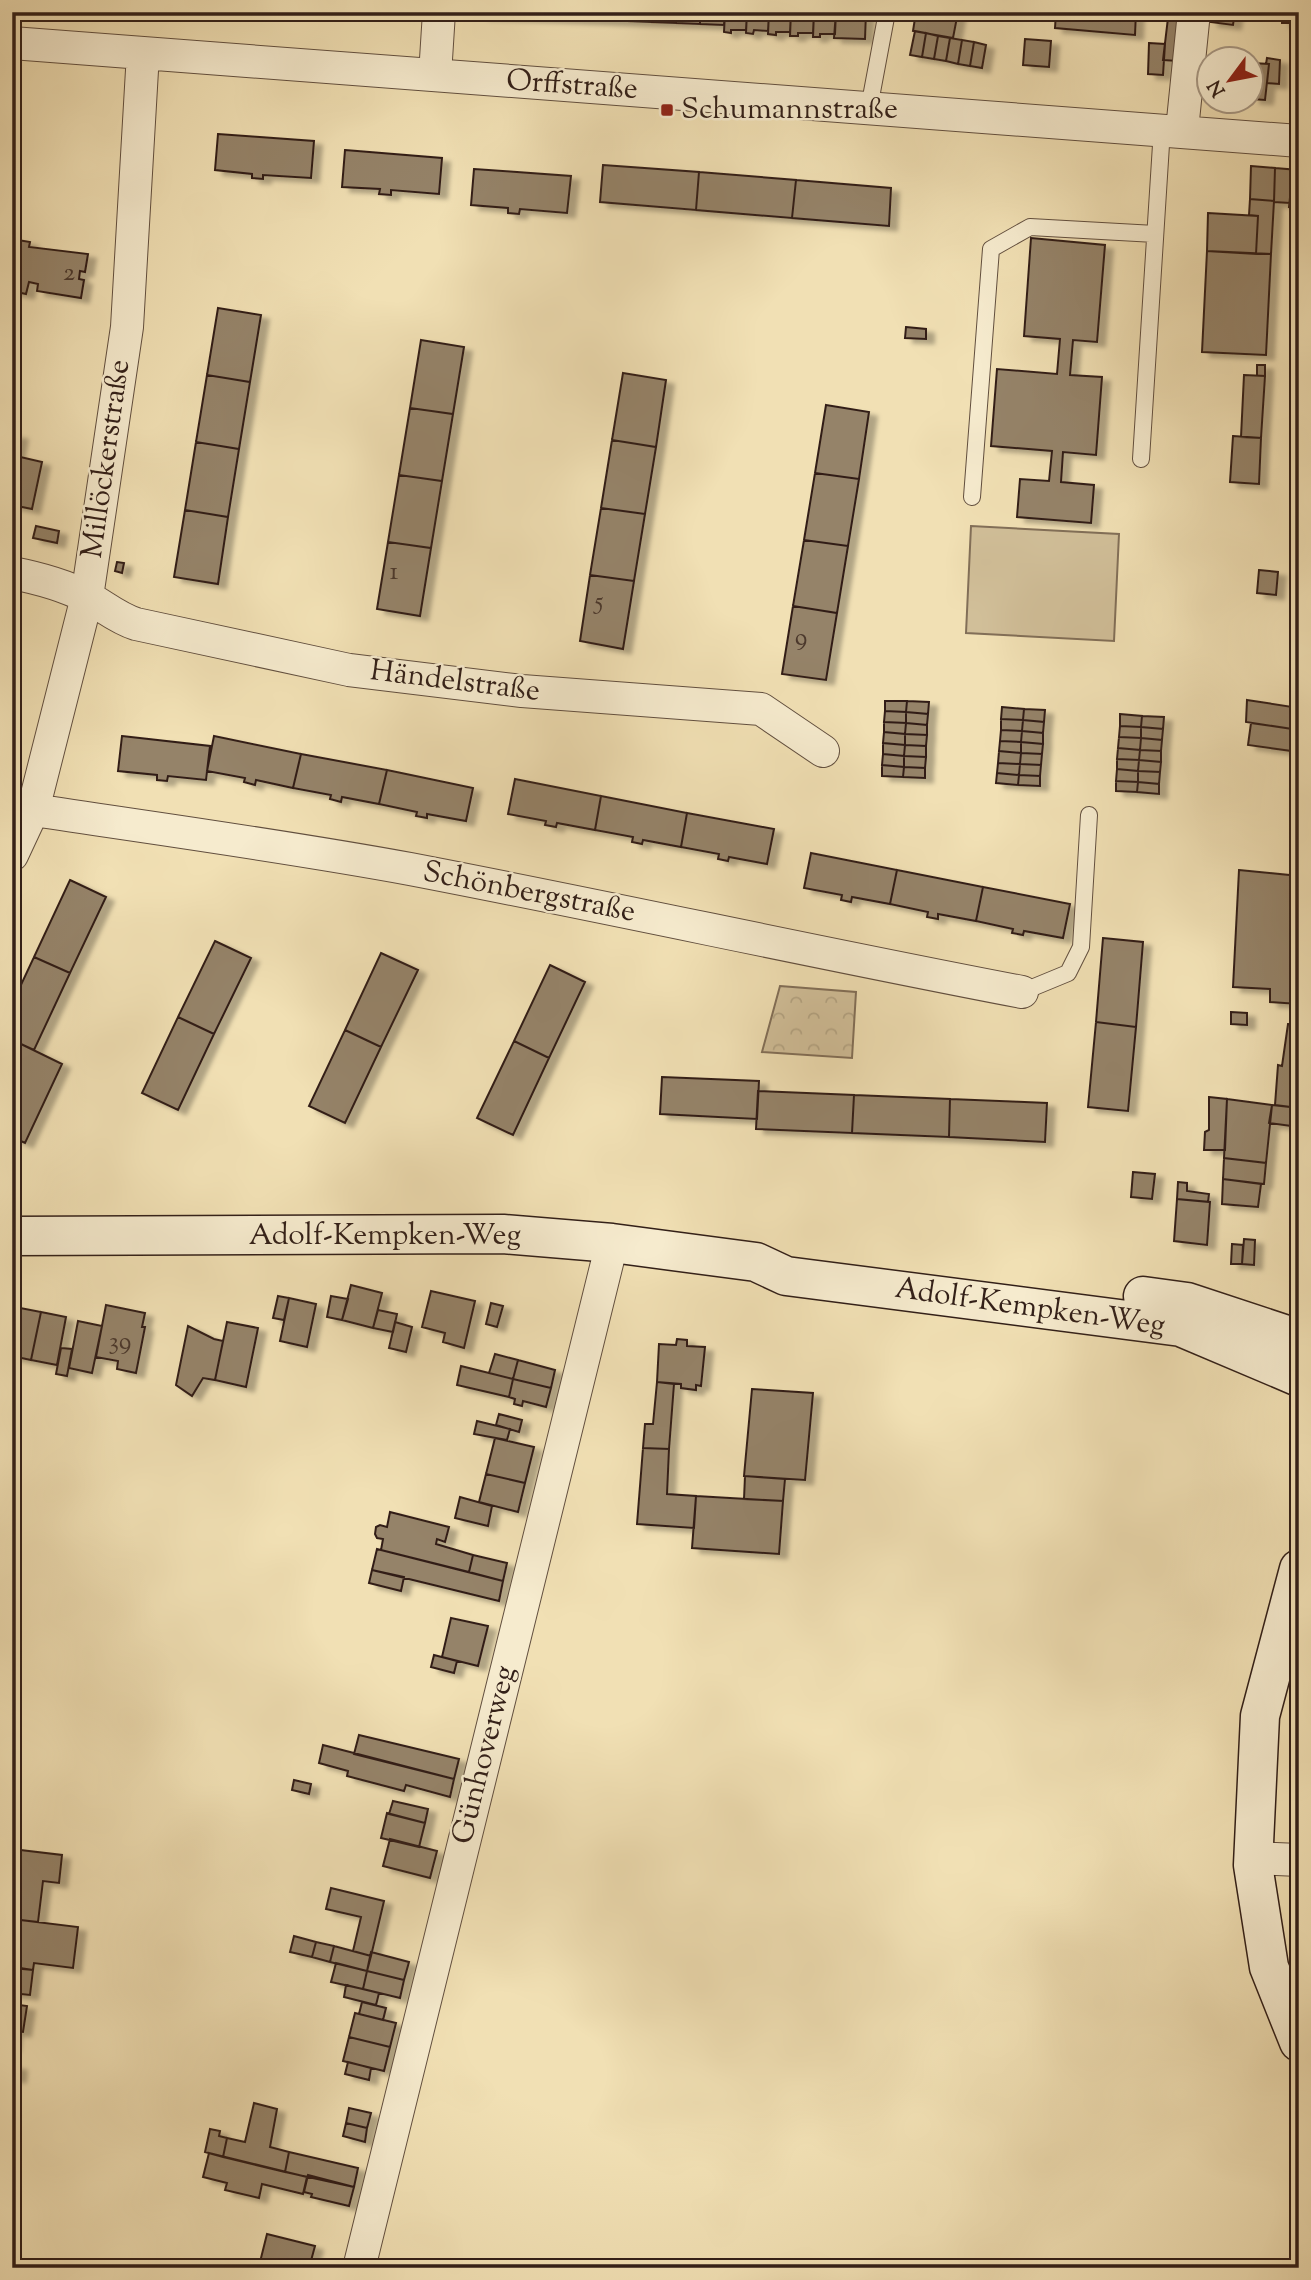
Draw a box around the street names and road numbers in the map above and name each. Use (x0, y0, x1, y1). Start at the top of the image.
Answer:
street label: Orffstraße (505, 60, 639, 112)
street label: Millöckerstraße (72, 357, 142, 561)
street label: Händelstraße (368, 650, 542, 714)
street label: Schönbergstraße (419, 851, 639, 935)
street label: Adolf-Kempken-Weg (249, 1215, 521, 1258)
street label: Adolf-Kempken-Weg (892, 1268, 1168, 1348)
street label: Günhoverweg (442, 1661, 528, 1849)

